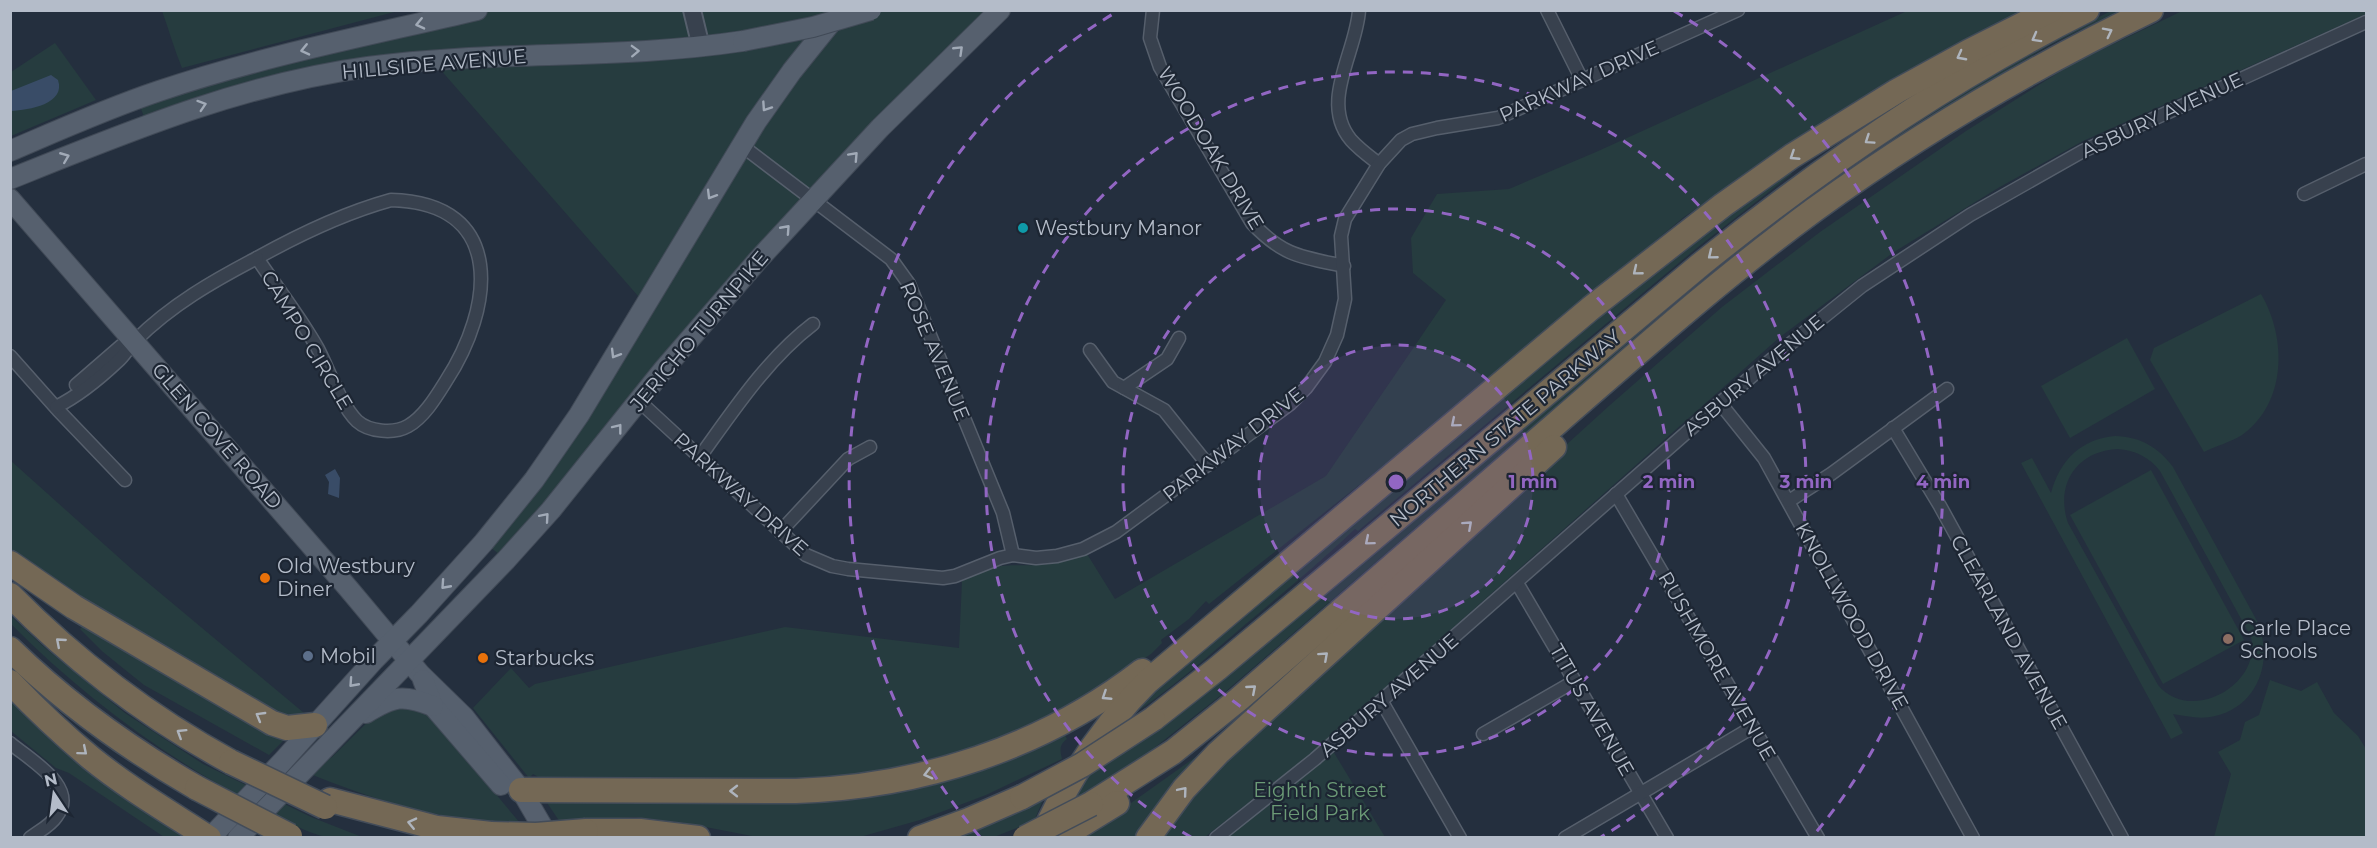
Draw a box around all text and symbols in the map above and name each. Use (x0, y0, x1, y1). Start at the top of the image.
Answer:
one-way arrow (415, 16, 425, 29)
one-way arrow (2101, 27, 2112, 39)
one-way arrow (2032, 31, 2042, 43)
street label: PARKWAY DRIVE (1495, 35, 1663, 127)
one-way arrow (300, 43, 310, 56)
street label: HILLSIDE AVENUE (341, 44, 527, 84)
one-way arrow (630, 45, 639, 58)
one-way arrow (951, 46, 962, 57)
one-way arrow (1957, 49, 1967, 60)
street label: WOODOAK DRIVE (1153, 62, 1269, 234)
street label: ASBURY AVENUE (2077, 67, 2247, 163)
one-way arrow (196, 100, 207, 112)
one-way arrow (762, 101, 773, 112)
one-way arrow (1865, 132, 1876, 143)
one-way arrow (1789, 149, 1800, 160)
one-way arrow (59, 152, 70, 164)
one-way arrow (847, 152, 858, 162)
one-way arrow (706, 189, 718, 199)
place label: Westbury Manor (1035, 216, 1202, 240)
marker: Westbury Manor (1016, 221, 1030, 235)
one-way arrow (779, 225, 790, 236)
street label: JERICHO TURNPIKE (624, 246, 773, 417)
one-way arrow (1708, 248, 1719, 259)
one-way arrow (1632, 264, 1643, 275)
street label: CAMPO CIRCLE (256, 266, 358, 414)
street label: ROSE AVENUE (895, 278, 975, 424)
street label: ASBURY AVENUE (1679, 309, 1829, 441)
street label: NORTHERN STATE PARKWAY (1385, 324, 1626, 532)
one-way arrow (611, 348, 622, 358)
street label: GLEN COVE ROAD (147, 358, 287, 514)
street label: PARKWAY DRIVE (1158, 382, 1308, 506)
one-way arrow (1451, 416, 1462, 427)
one-way arrow (610, 423, 621, 434)
street label: PARKWAY DRIVE (669, 427, 813, 561)
text: 1 min (1509, 471, 1557, 493)
text: 2 min (1643, 471, 1695, 493)
text: 3 min (1779, 471, 1832, 493)
text: 4 min (1916, 471, 1970, 493)
centre of rings (1386, 472, 1406, 492)
one-way arrow (538, 513, 549, 524)
street label: KNOLLWOOD DRIVE (1790, 518, 1914, 714)
one-way arrow (1461, 521, 1472, 532)
street label: CLEARLAND AVENUE (1946, 531, 2072, 733)
one-way arrow (1365, 534, 1376, 545)
place label: Old Westbury Diner (277, 554, 415, 601)
street label: RUSHMORE AVENUE (1653, 567, 1781, 765)
marker: Old Westbury Diner (258, 571, 272, 585)
one-way arrow (441, 578, 452, 589)
place label: Carle Place Schools (2240, 616, 2351, 663)
street label: ASBURY AVENUE (1315, 628, 1463, 762)
marker: Carle Place Schools (2221, 632, 2235, 646)
one-way arrow (56, 638, 67, 649)
street label: TITUS AVENUE (1545, 640, 1639, 780)
place label: Mobil (320, 644, 376, 668)
place label: Starbucks (495, 646, 594, 670)
marker: Mobil (301, 649, 315, 663)
marker: Starbucks (476, 651, 490, 665)
one-way arrow (1317, 653, 1328, 664)
one-way arrow (349, 676, 360, 686)
one-way arrow (1245, 685, 1256, 696)
one-way arrow (1101, 689, 1112, 700)
one-way arrow (256, 711, 266, 723)
one-way arrow (177, 728, 187, 740)
one-way arrow (76, 744, 87, 755)
north arrow (24, 764, 84, 824)
one-way arrow (923, 766, 933, 779)
text: N (42, 769, 59, 791)
park label: Eighth Street Field Park (1253, 778, 1387, 825)
one-way arrow (730, 785, 739, 797)
one-way arrow (1176, 787, 1187, 798)
one-way arrow (408, 817, 418, 830)

